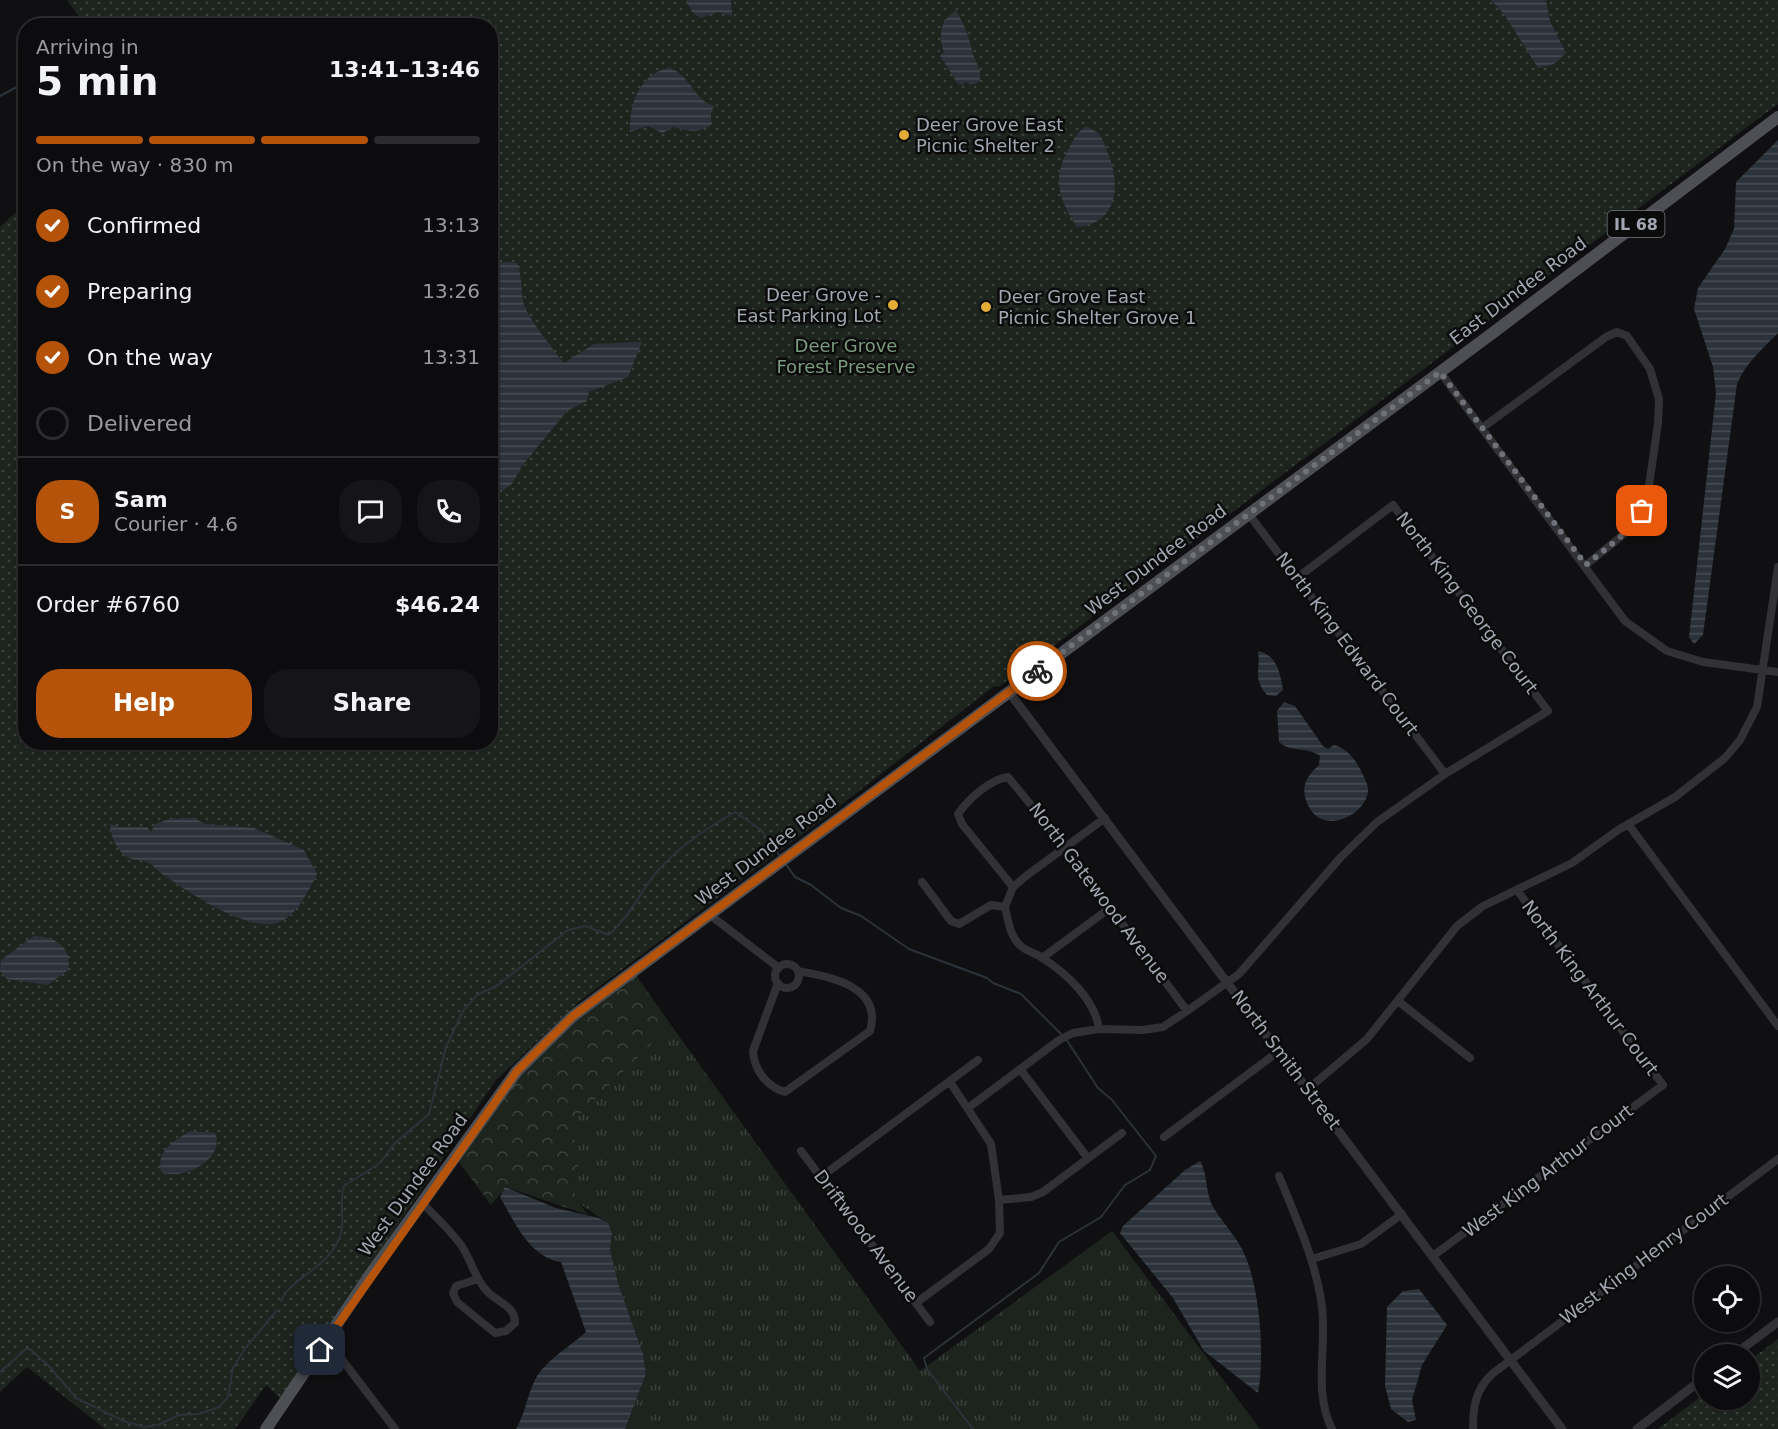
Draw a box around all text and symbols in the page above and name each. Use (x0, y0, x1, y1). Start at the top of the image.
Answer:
text: Arriving in (36, 35, 139, 59)
text: 13:41–13:46 (329, 57, 480, 82)
text: 5 min (36, 59, 158, 104)
place label: Deer Grove East Picnic Shelter 2 (916, 114, 1063, 156)
marker: Deer Grove East Picnic Shelter 2 (897, 128, 911, 142)
text: On the way · 830 m (36, 153, 234, 177)
icon: check (36, 209, 69, 242)
road number: IL 68 (1608, 211, 1664, 237)
text: Confirmed (87, 213, 201, 238)
text: 13:13 (422, 213, 480, 237)
street label: East Dundee Road (1445, 232, 1590, 349)
icon: check (36, 275, 69, 308)
text: Preparing (87, 279, 193, 304)
text: 13:26 (422, 279, 480, 303)
place label: Deer Grove - East Parking Lot (736, 284, 881, 326)
place label: Deer Grove East Picnic Shelter Grove 1 (998, 286, 1196, 328)
marker: Deer Grove - East Parking Lot (886, 298, 900, 312)
marker: Deer Grove East Picnic Shelter Grove 1 (979, 300, 993, 314)
park label: Deer Grove Forest Preserve (776, 335, 916, 377)
icon: check (36, 341, 69, 374)
text: On the way (87, 345, 213, 370)
text: 13:31 (422, 345, 480, 369)
text: Delivered (87, 411, 192, 436)
button: chat (339, 480, 402, 543)
button: phone (417, 480, 480, 543)
pin (1616, 485, 1667, 536)
text: Sam (114, 487, 168, 512)
icon: bag (1625, 494, 1658, 527)
text: S (60, 499, 75, 524)
street label: West Dundee Road (1081, 500, 1230, 619)
street label: North King George Court (1392, 508, 1543, 698)
text: Courier · 4.6 (114, 512, 238, 536)
street label: North King Edward Court (1272, 548, 1423, 739)
text: Order #6760 (36, 592, 180, 617)
text: $46.24 (395, 592, 480, 617)
courier (1007, 641, 1067, 701)
icon: bike (1021, 655, 1054, 688)
button: Help (36, 669, 252, 738)
button: Share (264, 669, 480, 738)
street label: West Dundee Road (691, 790, 840, 909)
street label: North Gatewood Avenue (1025, 799, 1174, 987)
street label: North King Arthur Court (1518, 896, 1663, 1079)
street label: North Smith Street (1227, 986, 1346, 1133)
street label: West King Arthur Court (1459, 1100, 1637, 1241)
street label: West Dundee Road (354, 1109, 471, 1260)
street label: Driftwood Avenue (810, 1165, 923, 1306)
street label: West King Henry Court (1556, 1189, 1732, 1329)
map controls (1694, 1266, 1760, 1410)
button: locate (1694, 1266, 1760, 1332)
pin (294, 1324, 345, 1375)
icon: home (303, 1333, 336, 1366)
button: layers (1694, 1344, 1760, 1410)

